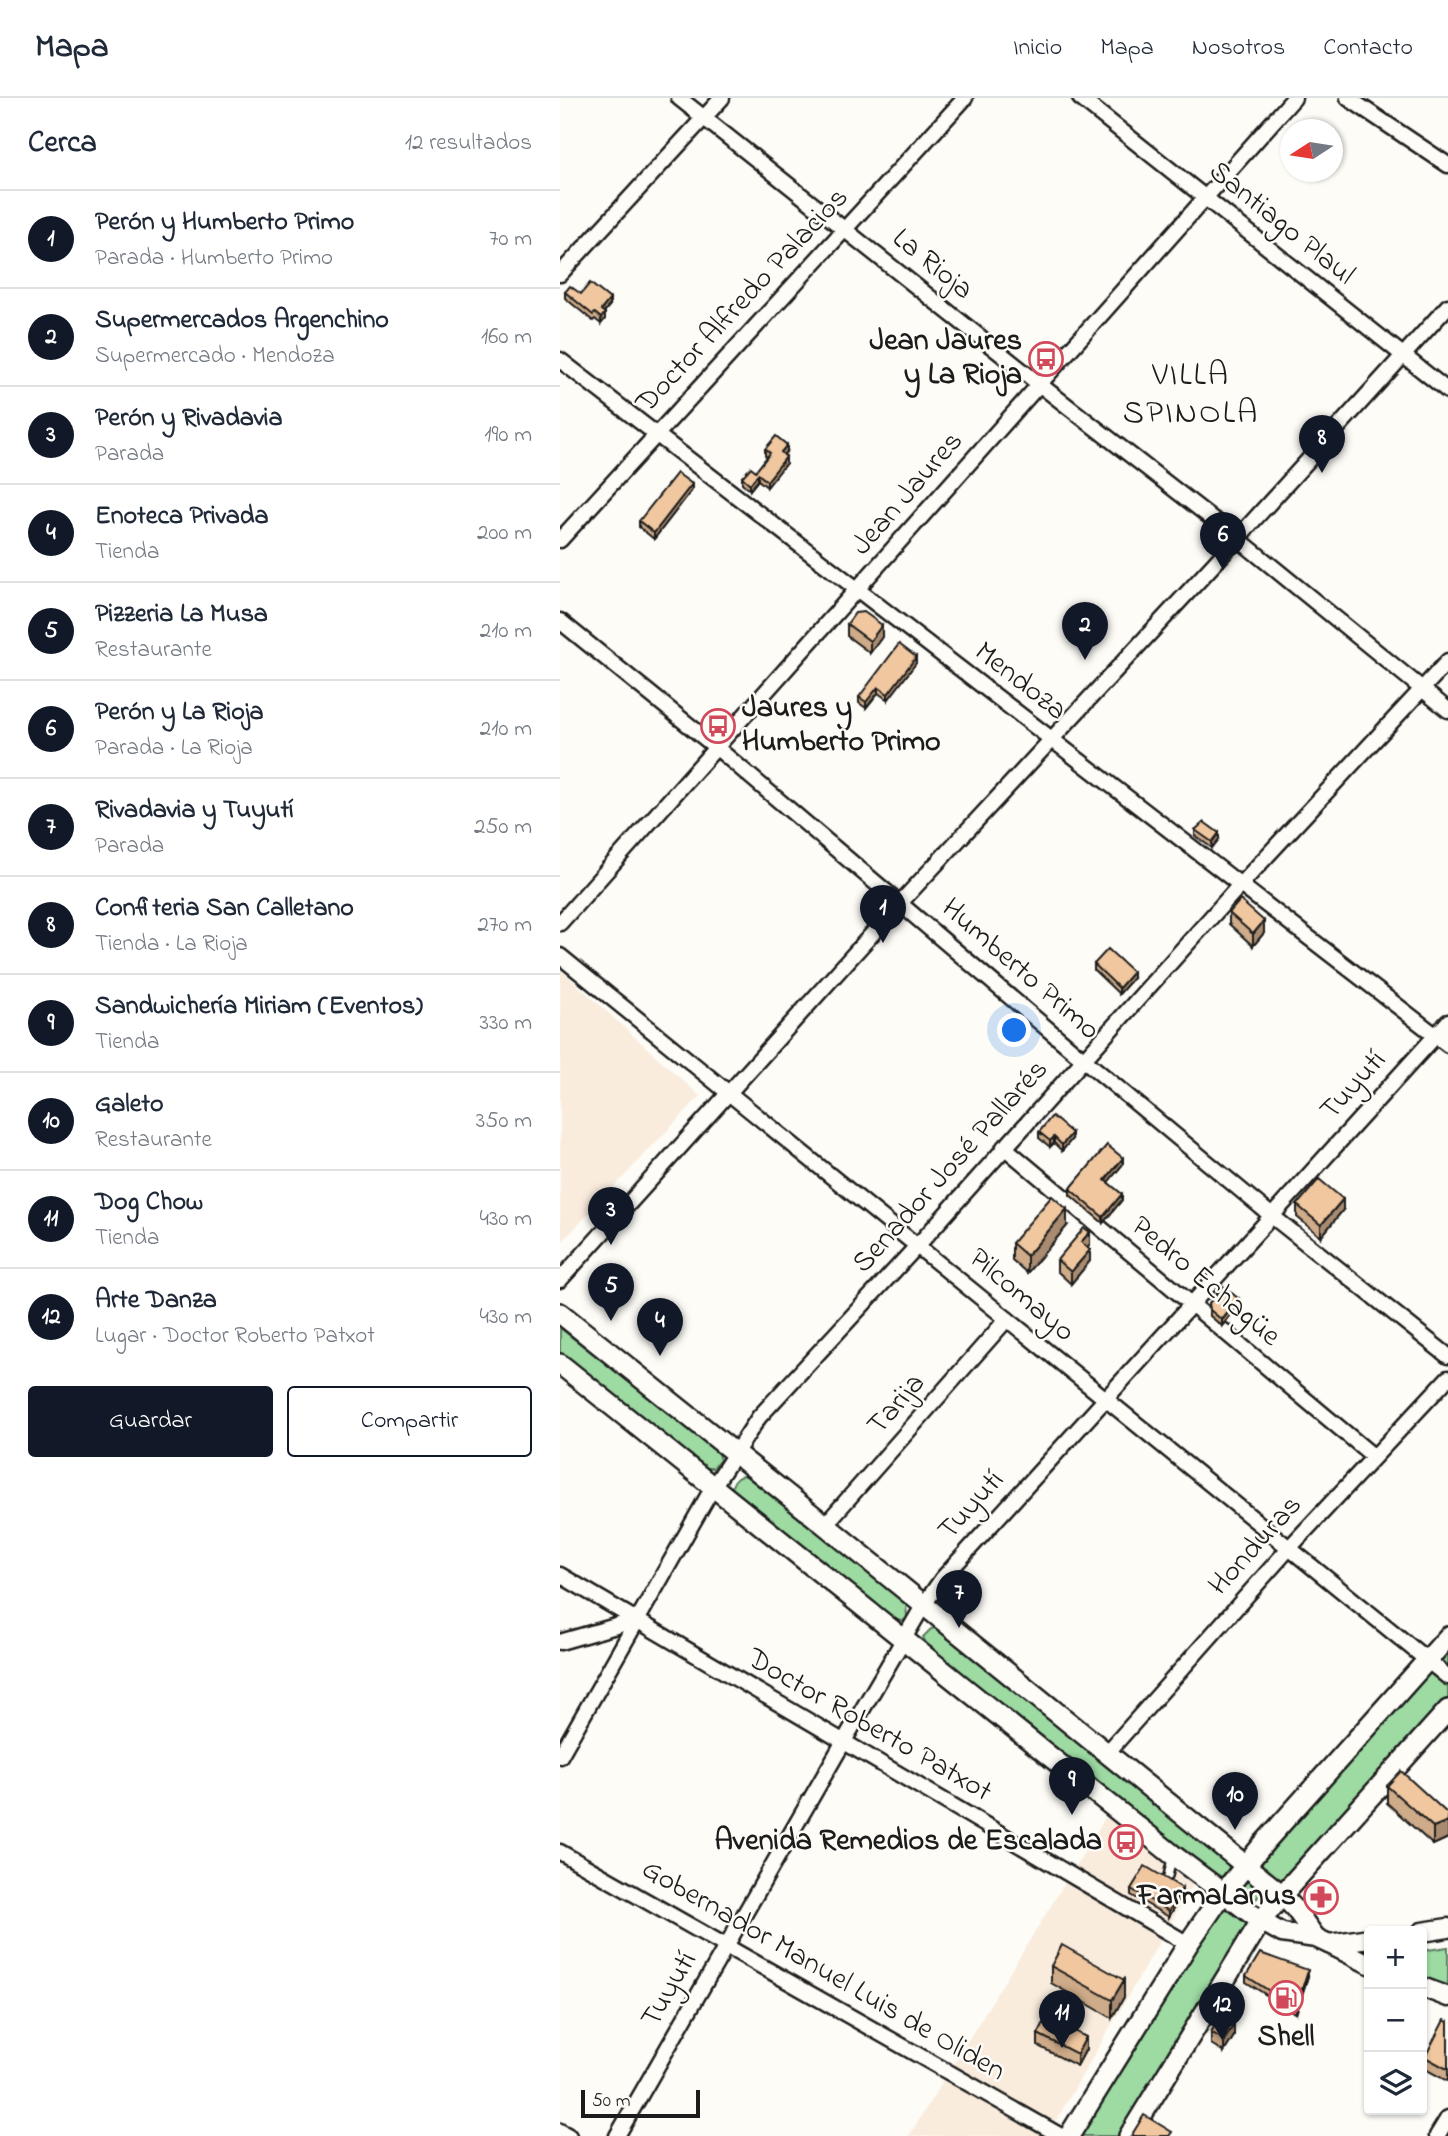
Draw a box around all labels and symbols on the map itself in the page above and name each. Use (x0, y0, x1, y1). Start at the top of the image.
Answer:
north arrow (1280, 119, 1343, 182)
street label: Santiago Plaul (1198, 151, 1364, 297)
street label: Doctor Alfredo Palacios (626, 178, 860, 425)
street label: La Rioja (882, 218, 982, 312)
place label: Jean Jaures y La Rioja (870, 320, 1022, 398)
bus stop icon: Jean Jaures y La Rioja (1027, 340, 1065, 378)
district label: VILLA SPINOLA (1123, 352, 1259, 438)
pin: 8 (1299, 415, 1345, 473)
street label: Jean Jaures (841, 422, 975, 566)
pin: 6 (1200, 512, 1246, 570)
pin: 2 (1062, 602, 1108, 660)
street label: Mendoza (964, 632, 1076, 732)
place label: Jaures y Humberto Primo (742, 687, 941, 765)
bus stop icon: Jaures y Humberto Primo (699, 707, 737, 745)
pin: 1 (860, 885, 906, 943)
street label: Humberto Primo (931, 888, 1109, 1052)
your location (997, 1013, 1031, 1047)
street label: Tuyutí (1310, 1041, 1398, 1131)
street label: Senador José Pallarés (842, 1050, 1060, 1284)
pin: 3 (588, 1187, 634, 1245)
street label: Pedro Echagüe (1120, 1206, 1290, 1358)
street label: Pilcomayo (958, 1238, 1084, 1354)
pin: 5 (588, 1263, 634, 1321)
pin: 4 (637, 1298, 683, 1356)
street label: Tarija (857, 1364, 937, 1446)
street label: Tuyutí (928, 1461, 1016, 1551)
street label: Honduras (1199, 1486, 1313, 1606)
pin: 7 (936, 1570, 982, 1628)
street label: Doctor Roberto Patxot (737, 1637, 1000, 1814)
pin: 9 (1049, 1757, 1095, 1815)
pin: 10 (1212, 1772, 1258, 1830)
place label: Avenida Remedios de Escalada (714, 1820, 1102, 1864)
bus stop icon: Avenida Remedios de Escalada (1107, 1823, 1145, 1861)
street label: Gobernador Manuel Luis de Oliden (633, 1848, 1013, 2094)
place label: FarmaLanus (1135, 1875, 1296, 1919)
pharmacy icon: FarmaLanus (1302, 1878, 1340, 1916)
street label: Tuyutí (631, 1944, 709, 2036)
fuel station icon: Shell (1267, 1979, 1305, 2017)
pin: 12 (1199, 1982, 1245, 2040)
pin: 11 (1039, 1990, 1085, 2048)
place label: Shell (1257, 2016, 1315, 2060)
scale bar (581, 2087, 700, 2119)

